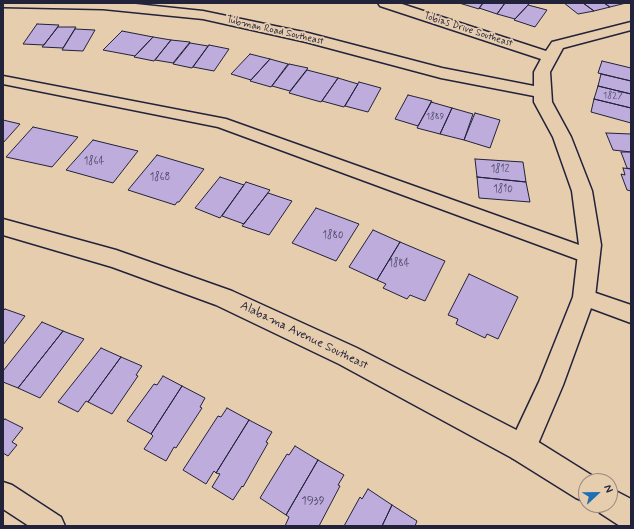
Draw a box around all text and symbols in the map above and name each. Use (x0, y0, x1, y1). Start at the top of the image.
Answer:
street label: Tobias Drive Southeast (422, 10, 514, 50)
street label: Tubman Road Southeast (225, 14, 325, 48)
house number: 1827 (603, 91, 623, 101)
house number: 1889 (426, 112, 444, 122)
house number: 1864 (84, 156, 104, 168)
house number: 1812 (491, 164, 509, 176)
house number: 1868 (150, 172, 170, 184)
house number: 1810 (493, 184, 513, 196)
house number: 1880 (323, 230, 343, 242)
house number: 1884 (388, 258, 410, 270)
street label: Alabama Avenue Southeast (238, 299, 370, 373)
north arrow (578, 473, 618, 513)
text: N (600, 483, 616, 495)
house number: 1939 (301, 494, 325, 508)

